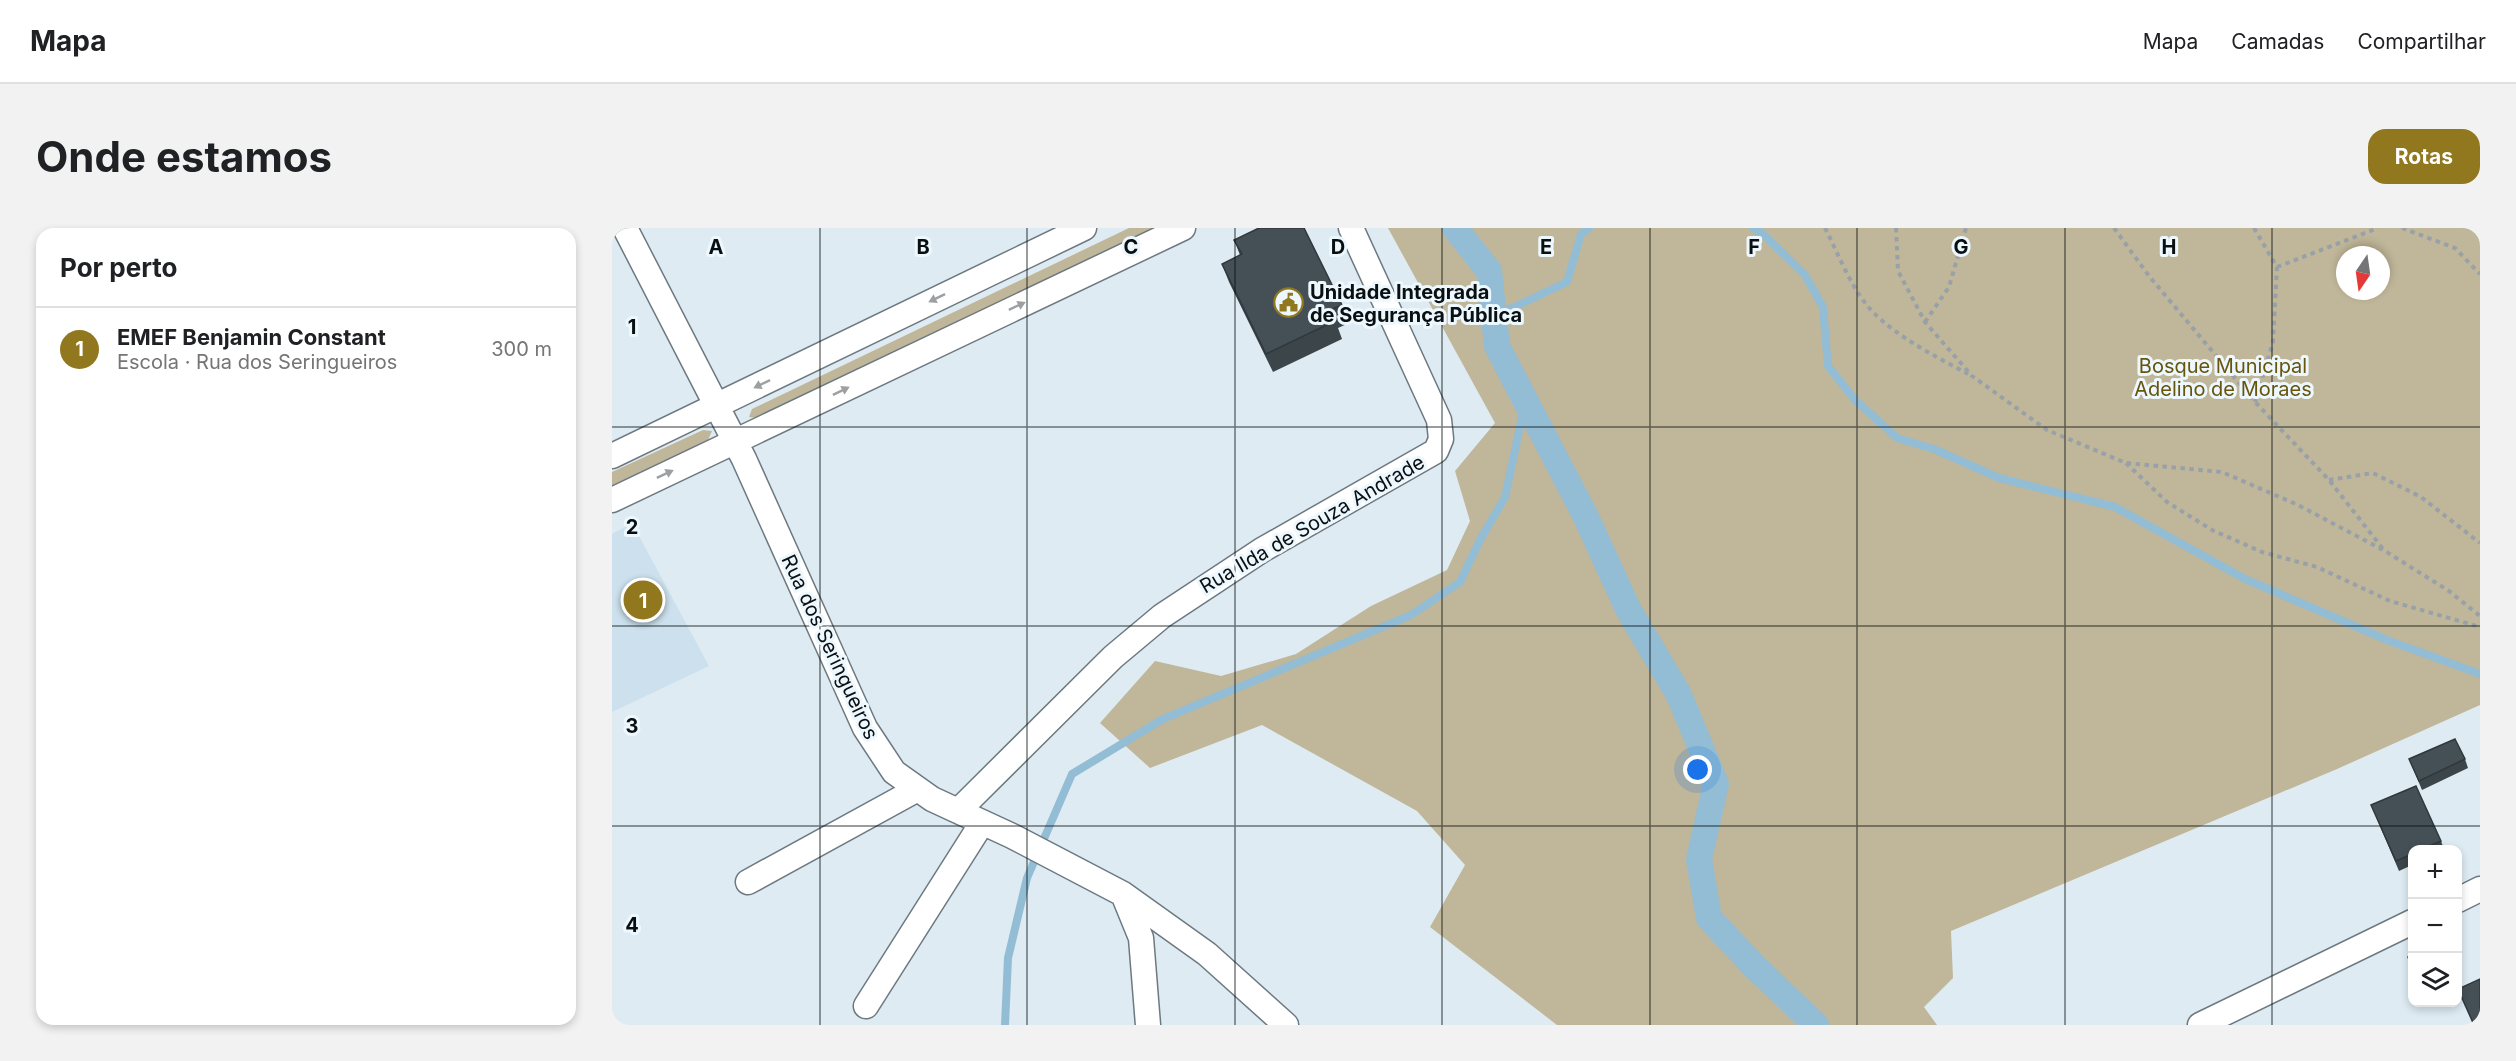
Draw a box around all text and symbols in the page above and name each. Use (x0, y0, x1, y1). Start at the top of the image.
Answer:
text: Mapa (30, 24, 107, 58)
text: Mapa (2143, 29, 2198, 54)
text: Camadas (2231, 29, 2324, 54)
text: Compartilhar (2357, 29, 2486, 54)
button: Rotas (2368, 129, 2480, 184)
text: Onde estamos (36, 131, 332, 182)
text: A (709, 235, 724, 259)
text: B (916, 235, 930, 259)
text: C (1124, 235, 1138, 259)
text: D (1331, 235, 1345, 259)
text: E (1540, 235, 1552, 259)
text: F (1748, 235, 1760, 259)
text: G (1953, 235, 1969, 259)
text: H (2162, 235, 2176, 259)
north arrow (2336, 246, 2390, 300)
text: Por perto (60, 252, 178, 283)
place label: Unidade Integrada de Segurança Pública (1310, 280, 1522, 327)
public building icon: Unidade Integrada de Segurança Pública (1273, 287, 1305, 319)
one-way arrow (928, 294, 945, 303)
one-way arrow (1008, 302, 1025, 311)
text: 1 (628, 315, 636, 339)
text: EMEF Benjamin Constant (117, 324, 386, 350)
text: 1 (75, 337, 84, 361)
text: 300 m (491, 337, 552, 361)
text: Escola · Rua dos Seringueiros (117, 350, 397, 374)
park label: Bosque Municipal Adelino de Moraes (2134, 354, 2312, 401)
one-way arrow (753, 379, 770, 389)
one-way arrow (832, 386, 849, 395)
street label: Rua Ilda de Souza Andrade (1195, 450, 1429, 598)
one-way arrow (656, 470, 673, 479)
text: 2 (626, 515, 638, 539)
street label: Rua dos Seringueiros (777, 551, 883, 743)
pin: 1 (624, 578, 663, 622)
text: 3 (626, 714, 638, 738)
your location (1683, 755, 1712, 784)
map controls (2408, 845, 2462, 1007)
button: + (2408, 845, 2462, 899)
button: − (2408, 899, 2462, 953)
text: 4 (625, 913, 639, 937)
button: layers (2408, 953, 2462, 1007)

